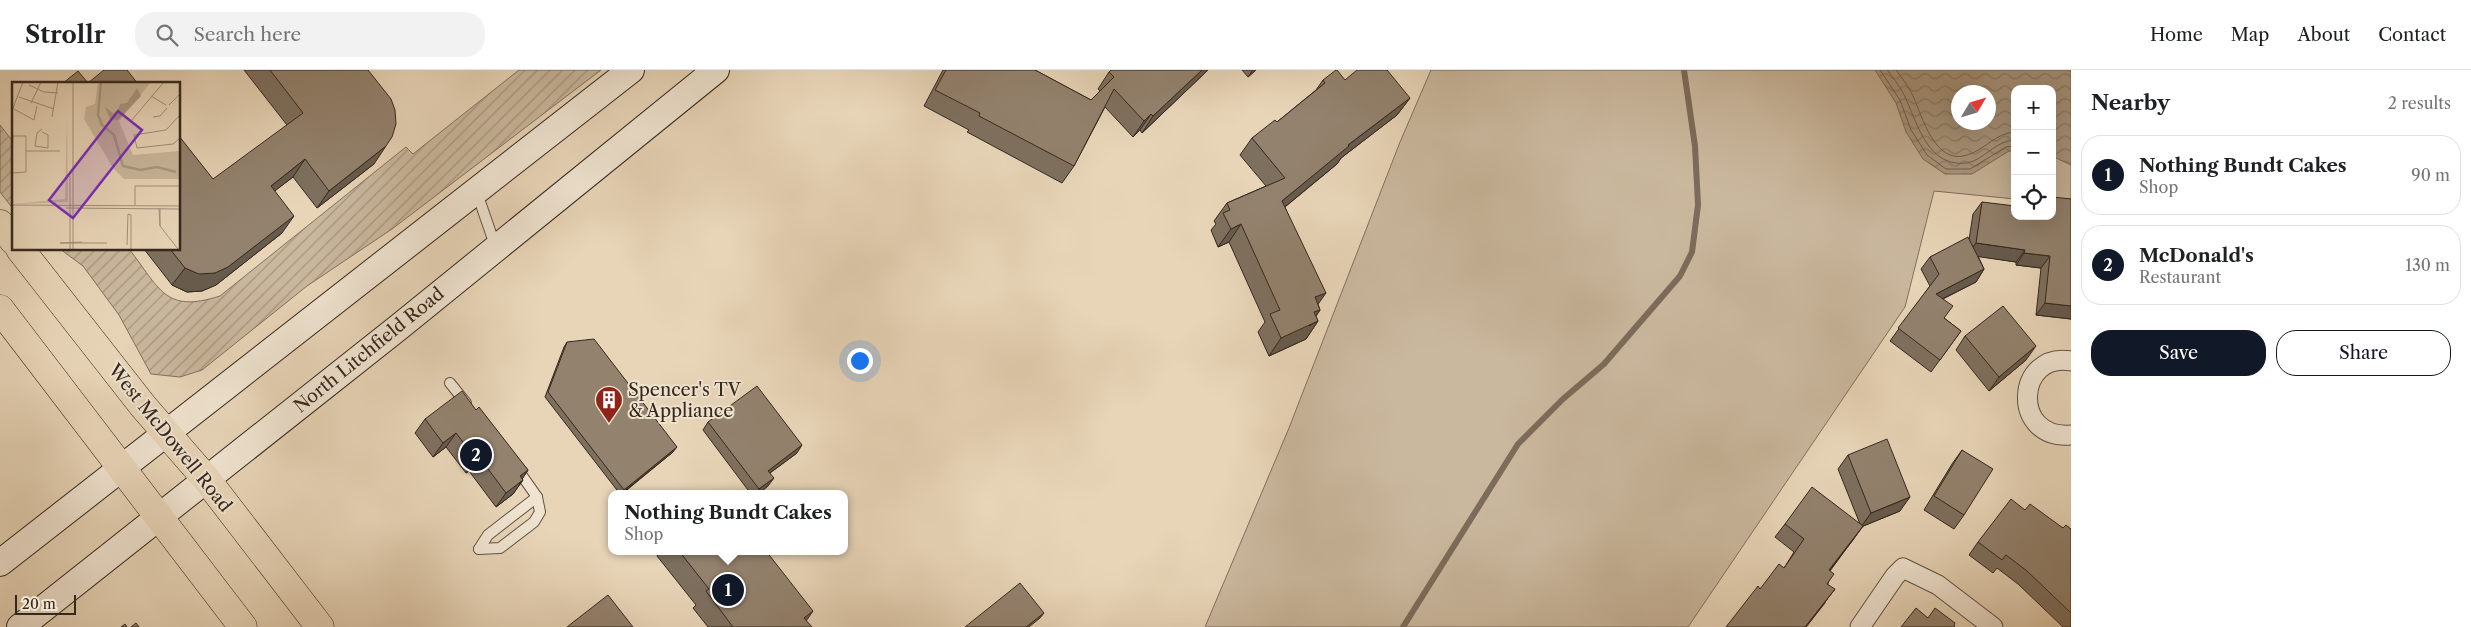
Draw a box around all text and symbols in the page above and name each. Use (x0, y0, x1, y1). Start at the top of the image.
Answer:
search box (135, 12, 485, 57)
text: Strollr (25, 20, 105, 49)
icon: search (153, 21, 181, 49)
text: Search here (193, 23, 301, 46)
text: Home (2150, 24, 2203, 46)
text: Map (2231, 24, 2269, 46)
text: About (2297, 24, 2350, 46)
text: Contact (2378, 24, 2446, 46)
inset map (12, 82, 180, 250)
north arrow (1951, 85, 1996, 130)
map controls (2011, 85, 2056, 220)
button: + (2011, 85, 2056, 130)
text: Nearby (2091, 90, 2170, 115)
text: 2 results (2388, 93, 2451, 113)
button: − (2011, 130, 2056, 175)
text: Nothing Bundt Cakes (2139, 154, 2347, 177)
text: 1 (2104, 165, 2112, 185)
text: 90 m (2411, 165, 2450, 185)
button: locate (2011, 175, 2056, 220)
text: Shop (2139, 177, 2178, 197)
text: McDonald's (2139, 244, 2254, 267)
text: 2 (2103, 255, 2113, 275)
text: 130 m (2405, 255, 2450, 275)
text: Restaurant (2139, 267, 2221, 287)
street label: North Litchfield Road (289, 283, 449, 417)
button: Save (2091, 330, 2266, 376)
button: Share (2276, 330, 2451, 376)
your location (847, 348, 873, 374)
street label: West McDowell Road (103, 359, 236, 516)
place label: Spencer's TV & Appliance (628, 379, 742, 422)
building icon: Spencer's TV & Appliance (594, 385, 624, 424)
pin: 2 (460, 436, 492, 474)
popup (608, 490, 848, 555)
text: Nothing Bundt Cakes (624, 501, 832, 524)
text: Shop (624, 524, 663, 544)
pin: 1 (712, 571, 744, 609)
scale bar (15, 592, 76, 615)
text: 20 m (22, 595, 56, 613)

